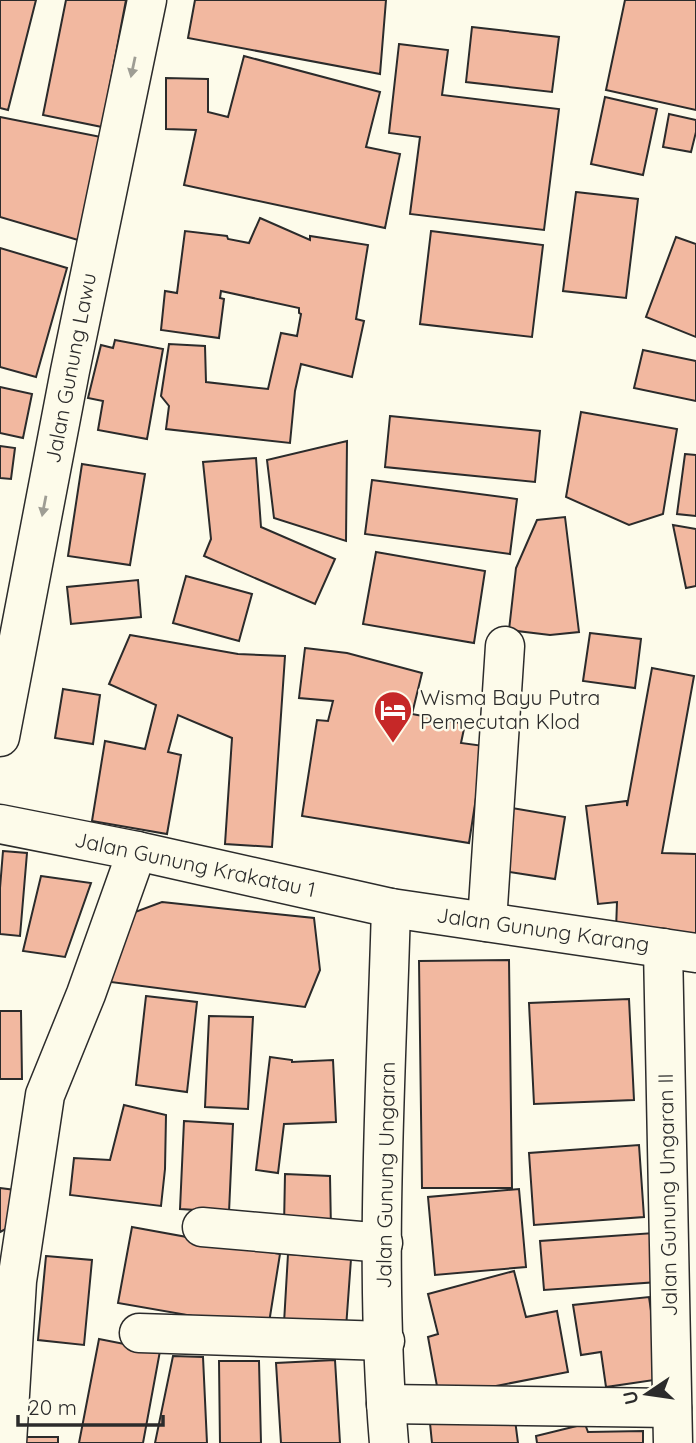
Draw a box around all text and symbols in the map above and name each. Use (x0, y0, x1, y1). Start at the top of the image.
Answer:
one-way arrow (127, 56, 138, 78)
street label: Jalan Gunung Lawu (39, 270, 101, 465)
one-way arrow (38, 495, 49, 517)
place label: Wisma Bayu Putra Pemecutan Klod (420, 684, 600, 734)
hotel icon: Wisma Bayu Putra Pemecutan Klod (372, 689, 414, 744)
street label: Jalan Gunung Krakatau 1 (73, 826, 318, 902)
street label: Jalan Gunung Karang (435, 901, 651, 957)
street label: Jalan Gunung Ungaran (370, 1061, 400, 1289)
street label: Jalan Gunung Ungaran II (652, 1073, 682, 1317)
north arrow (612, 1359, 682, 1429)
scale bar (18, 1384, 163, 1428)
text: U (617, 1389, 644, 1407)
text: 20 m (28, 1394, 77, 1420)

